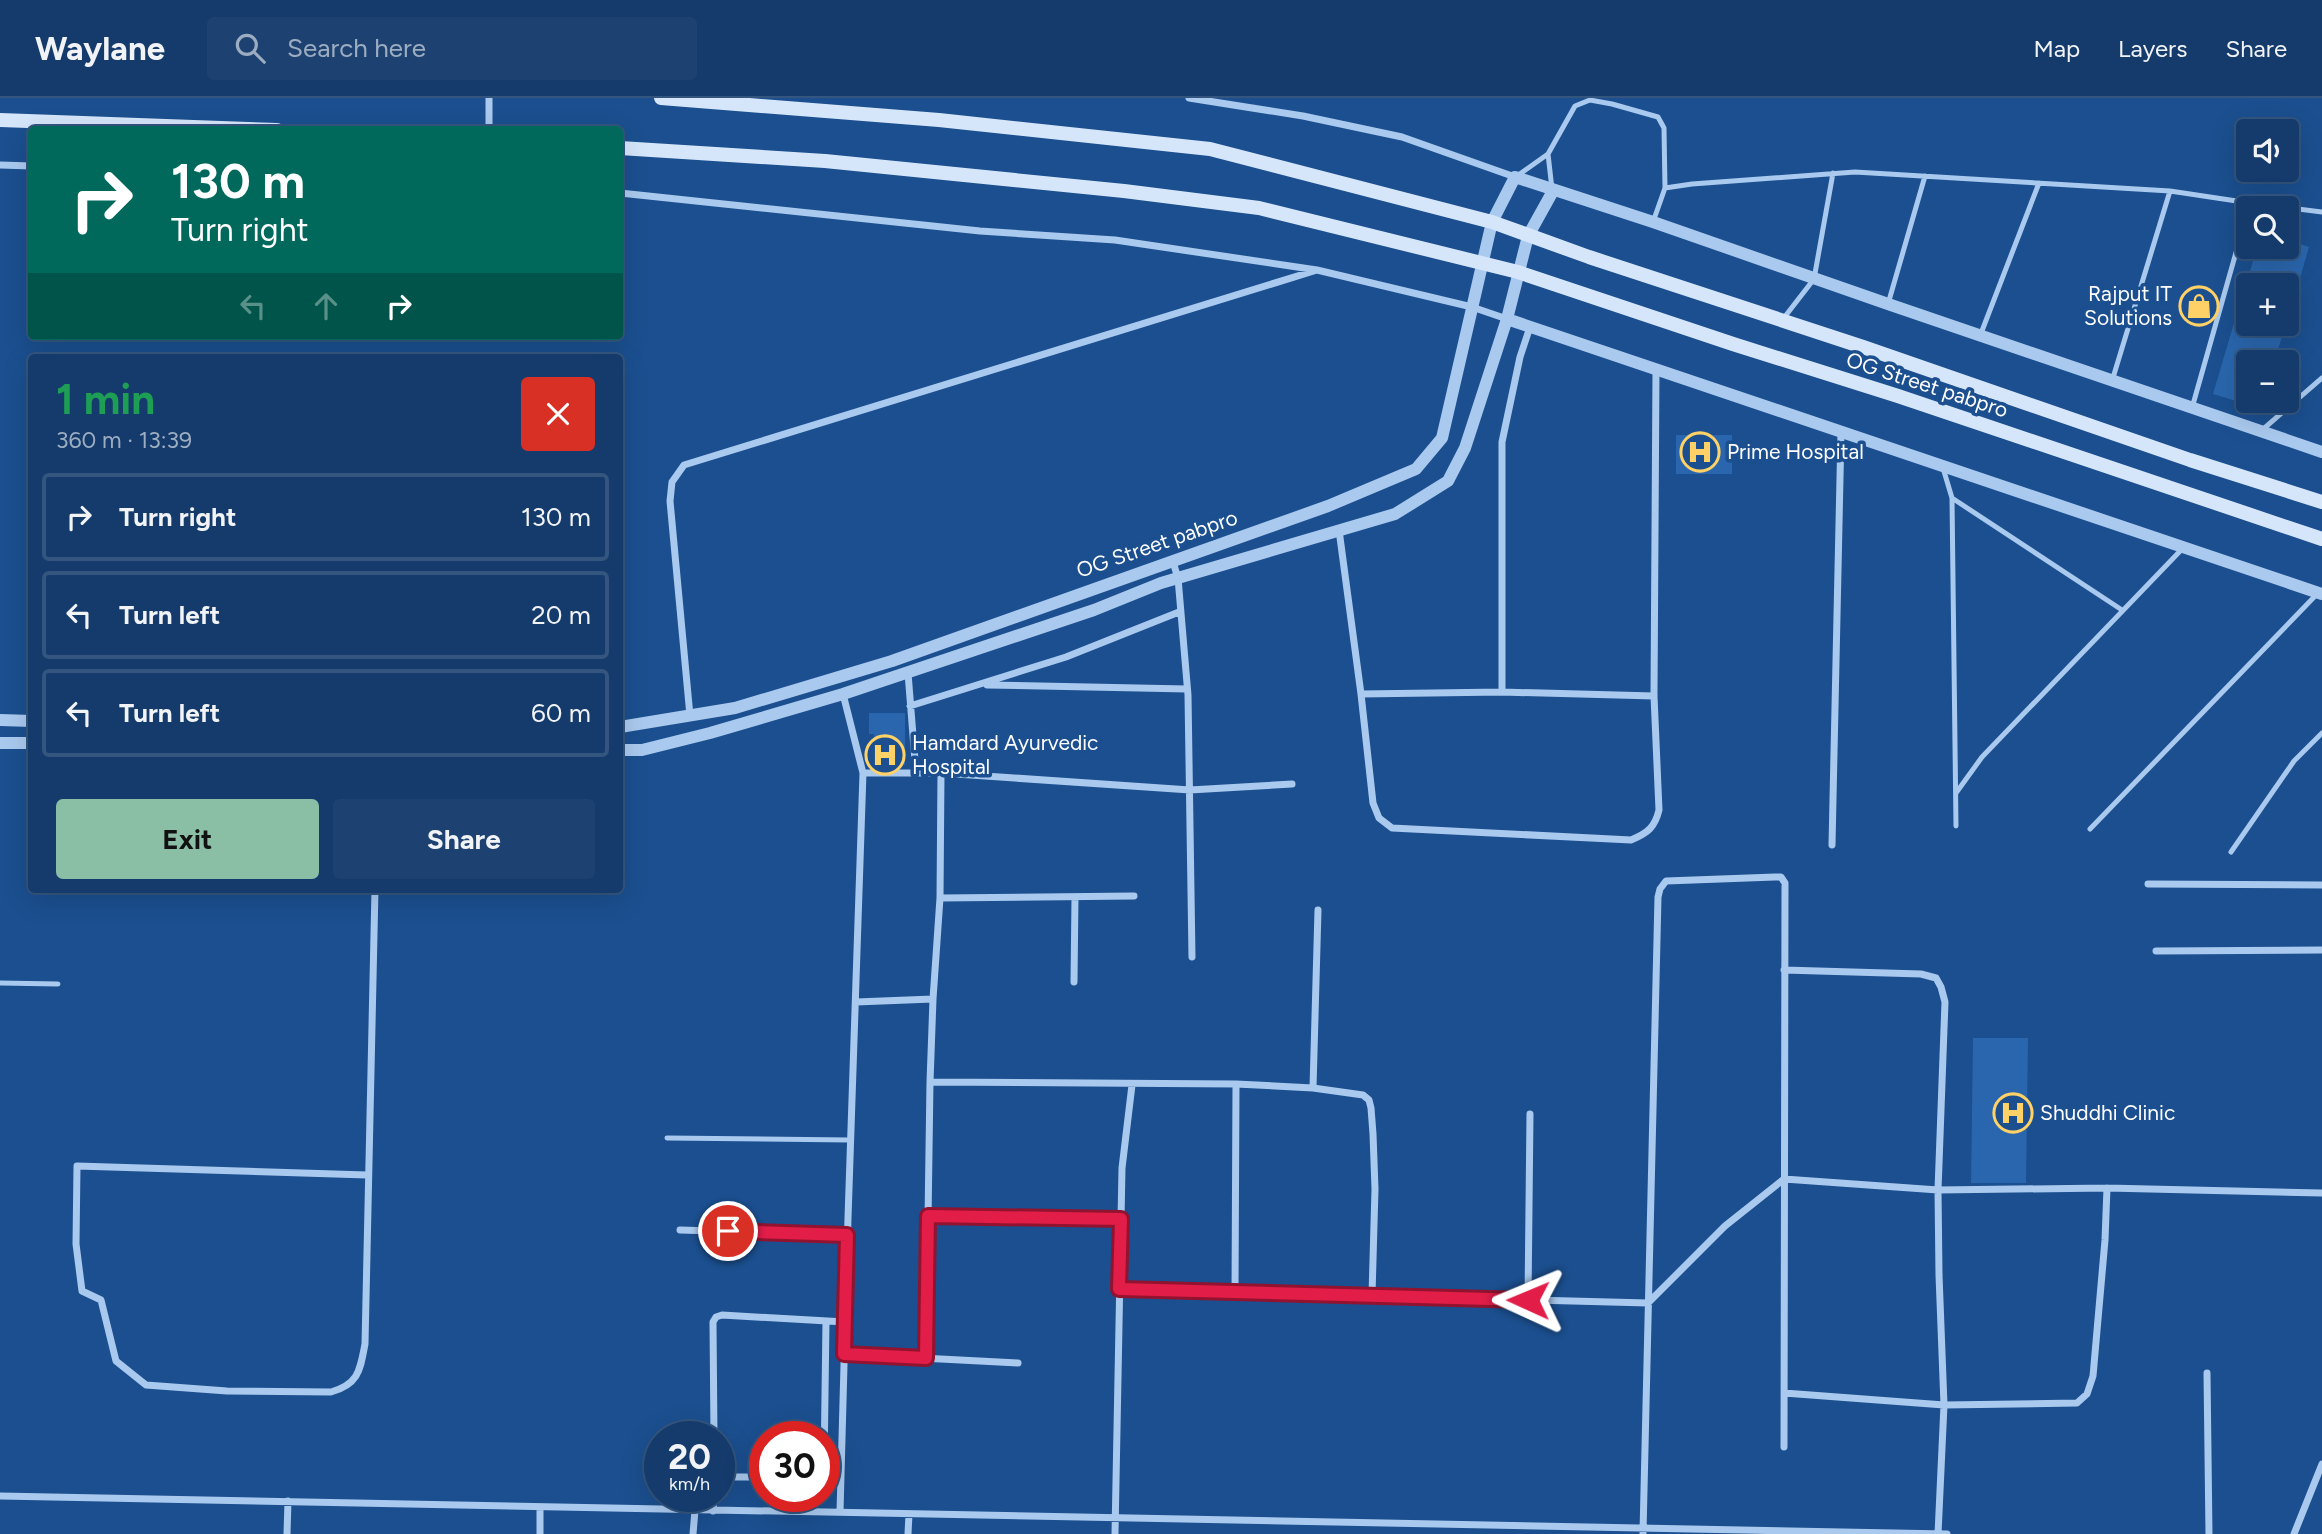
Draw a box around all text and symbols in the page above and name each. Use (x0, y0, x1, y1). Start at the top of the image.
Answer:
search box (207, 17, 697, 80)
text: Waylane (35, 29, 165, 68)
icon: search (231, 29, 269, 67)
text: Search here (287, 32, 426, 64)
text: Map (2033, 34, 2080, 63)
text: Layers (2118, 34, 2187, 63)
text: Share (2225, 34, 2287, 63)
map controls (2236, 119, 2299, 413)
button: sound (2236, 119, 2299, 182)
text: 130 m (171, 151, 305, 210)
icon: right (56, 154, 147, 245)
button: search (2236, 196, 2299, 259)
text: Turn right (171, 211, 309, 249)
button: + (2236, 273, 2299, 336)
place label: Rajput IT Solutions (2084, 281, 2172, 330)
shop icon: Rajput IT Solutions (2178, 285, 2220, 327)
icon: left (234, 287, 272, 325)
icon: ahead (307, 287, 345, 325)
icon: right (380, 287, 418, 325)
street label: OG Street pabpro (1843, 347, 2011, 422)
button: − (2236, 350, 2299, 413)
text: 1 min (56, 374, 155, 425)
button: close (521, 377, 595, 451)
text: 360 m · 13:39 (56, 426, 192, 454)
hospital icon: Prime Hospital (1679, 431, 1721, 473)
place label: Prime Hospital (1727, 439, 1864, 464)
icon: right (60, 498, 98, 536)
text: Turn right (119, 501, 236, 533)
text: 130 m (521, 501, 591, 533)
street label: OG Street pabpro (1073, 504, 1241, 583)
icon: left (60, 596, 98, 634)
text: Turn left (119, 599, 220, 631)
text: 20 m (531, 599, 591, 631)
icon: left (60, 694, 98, 732)
text: Turn left (119, 697, 220, 729)
text: 60 m (531, 697, 591, 729)
place label: Hamdard Ayurvedic Hospital (912, 730, 1098, 779)
hospital icon: Hamdard Ayurvedic Hospital (864, 734, 906, 776)
button: Exit (56, 799, 319, 879)
button: Share (333, 799, 595, 879)
hospital icon: Shuddhi Clinic (1992, 1092, 2034, 1134)
place label: Shuddhi Clinic (2040, 1100, 2175, 1125)
pin (698, 1201, 758, 1261)
icon: arrive (709, 1212, 747, 1250)
position arrow (1491, 1263, 1565, 1337)
speed limit sign: 30 (749, 1421, 840, 1512)
text: 20 (668, 1436, 711, 1478)
text: km/h (669, 1473, 710, 1495)

